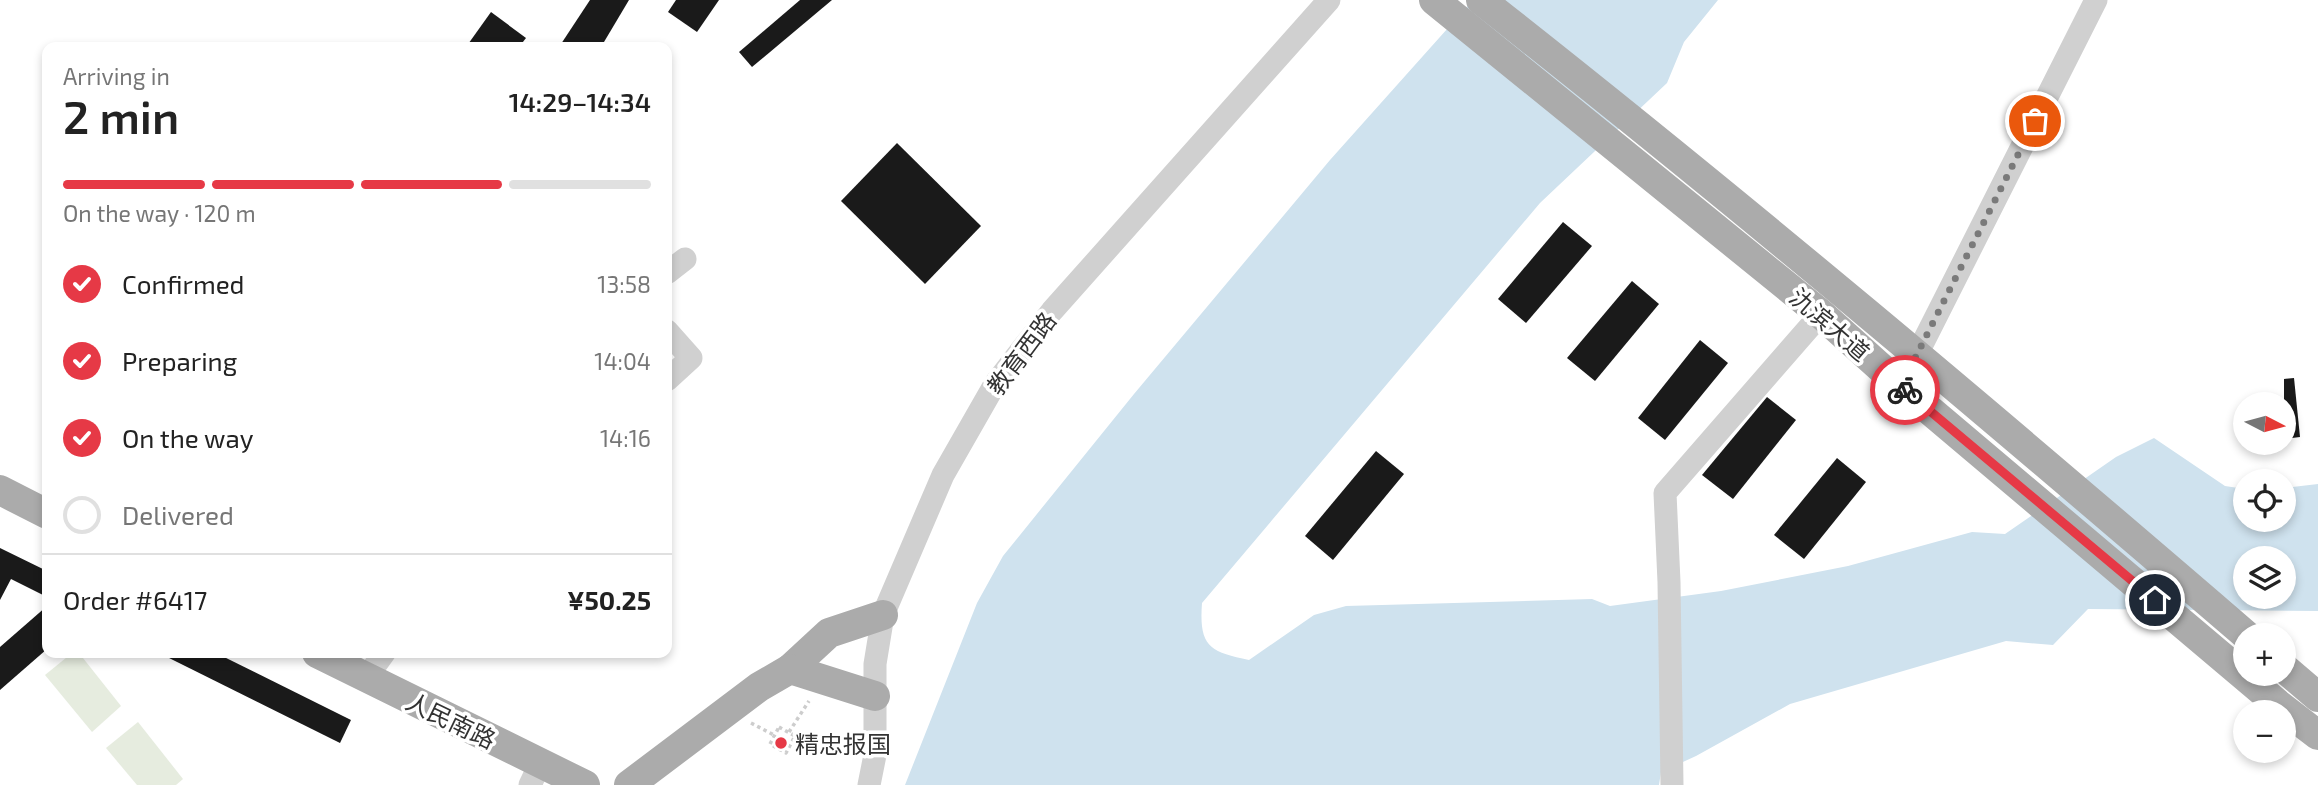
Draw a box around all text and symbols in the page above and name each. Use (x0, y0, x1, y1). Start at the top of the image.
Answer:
text: Arriving in (63, 62, 170, 90)
text: 14:29–14:34 (509, 86, 651, 117)
text: 2 min (63, 88, 179, 143)
pin (2005, 91, 2065, 151)
icon: bag (2016, 102, 2054, 140)
text: On the way · 120 m (63, 199, 256, 227)
icon: check (63, 265, 101, 303)
text: Confirmed (122, 268, 245, 299)
text: 13:58 (597, 270, 651, 298)
street label: 氿滨大道 (1784, 282, 1876, 366)
street label: 教育西路 (981, 306, 1061, 400)
icon: check (63, 342, 101, 380)
text: Preparing (122, 345, 237, 376)
text: 14:04 (594, 347, 651, 375)
courier (1870, 355, 1940, 425)
icon: bike (1886, 371, 1924, 409)
north arrow (2233, 392, 2296, 455)
map controls (2233, 392, 2296, 763)
icon: check (63, 419, 101, 457)
text: On the way (122, 422, 253, 453)
text: 14:16 (600, 424, 651, 452)
button: locate (2233, 469, 2296, 532)
text: Delivered (122, 499, 234, 530)
button: layers (2233, 546, 2296, 609)
pin (2125, 570, 2185, 630)
icon: home (2136, 581, 2174, 619)
text: Order #6417 (63, 584, 207, 615)
text: ¥50.25 (567, 584, 651, 615)
button: + (2233, 623, 2296, 686)
street label: 人民南路 (402, 686, 500, 754)
button: − (2233, 700, 2296, 763)
place label: 精忠报国 (795, 729, 891, 758)
marker: 精忠报国 (773, 735, 789, 751)

